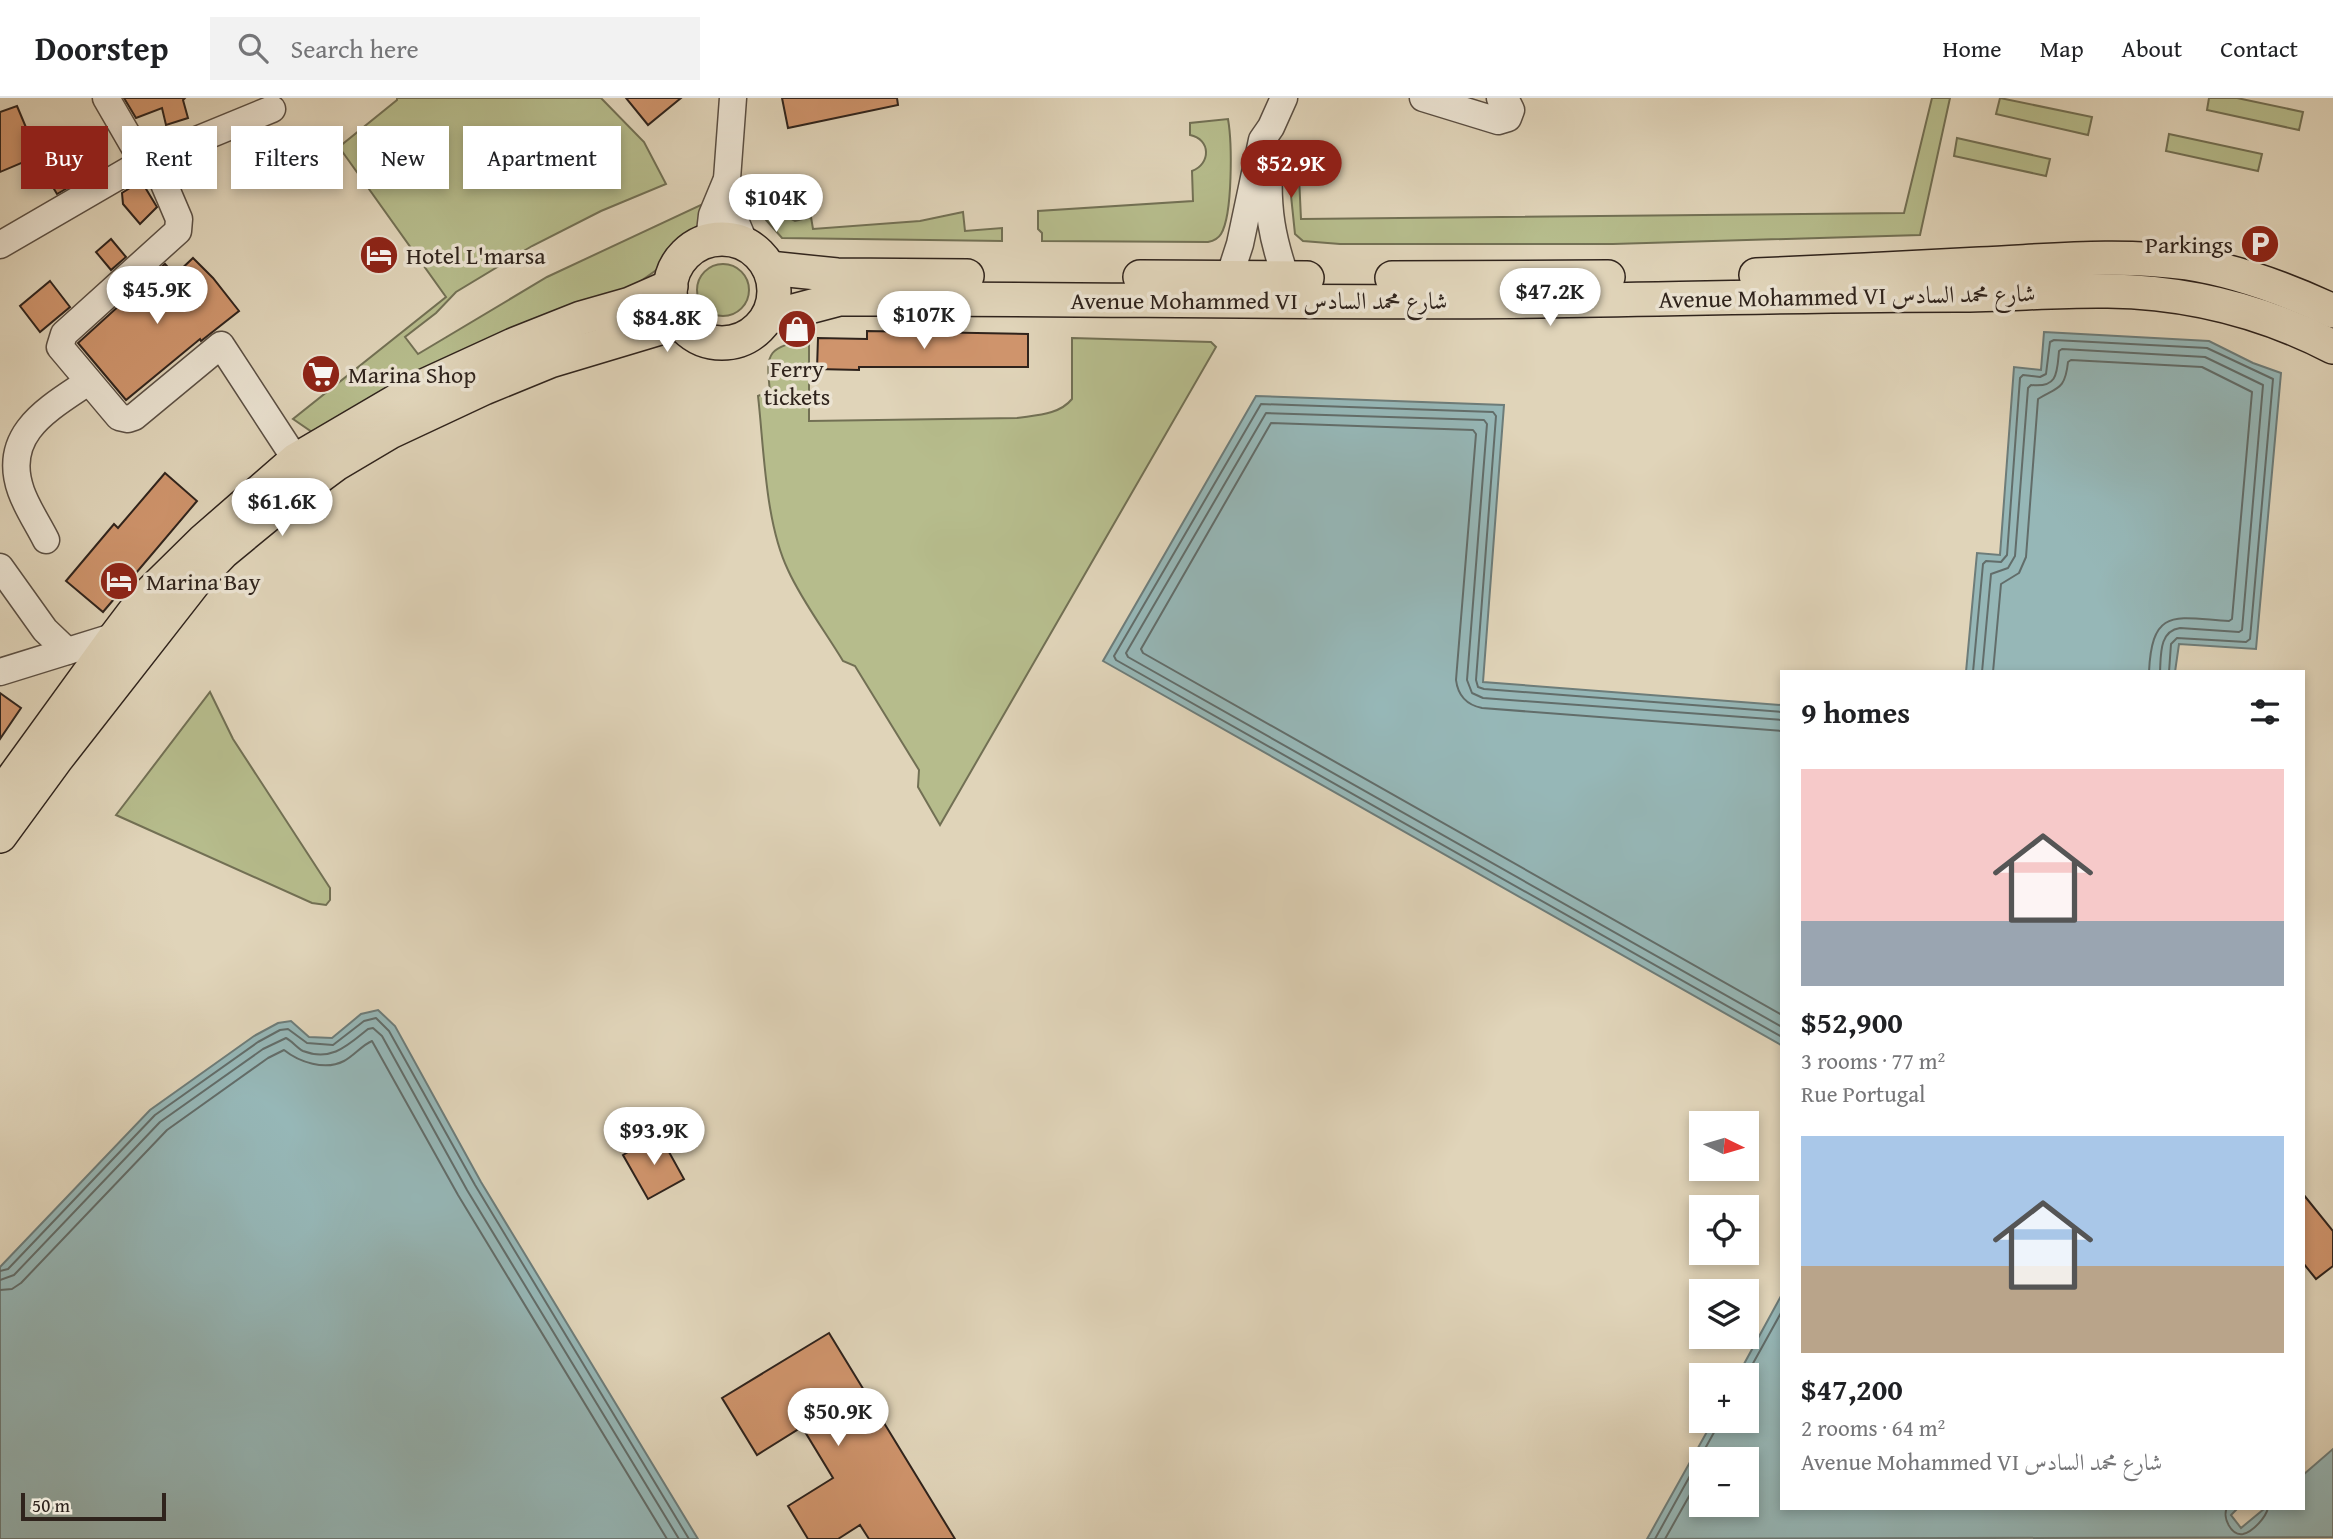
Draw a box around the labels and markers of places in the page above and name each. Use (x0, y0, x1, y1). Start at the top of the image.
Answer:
pin: $52.9K (1234, 140, 1348, 200)
pin: $104K (727, 174, 825, 234)
parking icon: Parkings (2239, 223, 2281, 265)
place label: Parkings (2145, 227, 2233, 262)
hotel icon: Hotel L'marsa (358, 234, 400, 276)
place label: Hotel L'marsa (406, 238, 546, 273)
pin: $45.9K (100, 266, 214, 326)
pin: $47.2K (1493, 268, 1607, 328)
pin: $107K (875, 292, 973, 351)
pin: $84.8K (610, 294, 724, 354)
shop icon: Ferry tickets (776, 308, 818, 350)
place label: Ferry tickets (764, 351, 830, 414)
supermarket icon: Marina Shop (300, 353, 342, 395)
place label: Marina Shop (348, 357, 476, 392)
pin: $61.6K (225, 478, 339, 538)
hotel icon: Marina Bay (98, 560, 140, 602)
place label: Marina Bay (146, 564, 261, 599)
pin: $93.9K (597, 1108, 711, 1167)
pin: $50.9K (781, 1388, 895, 1448)

